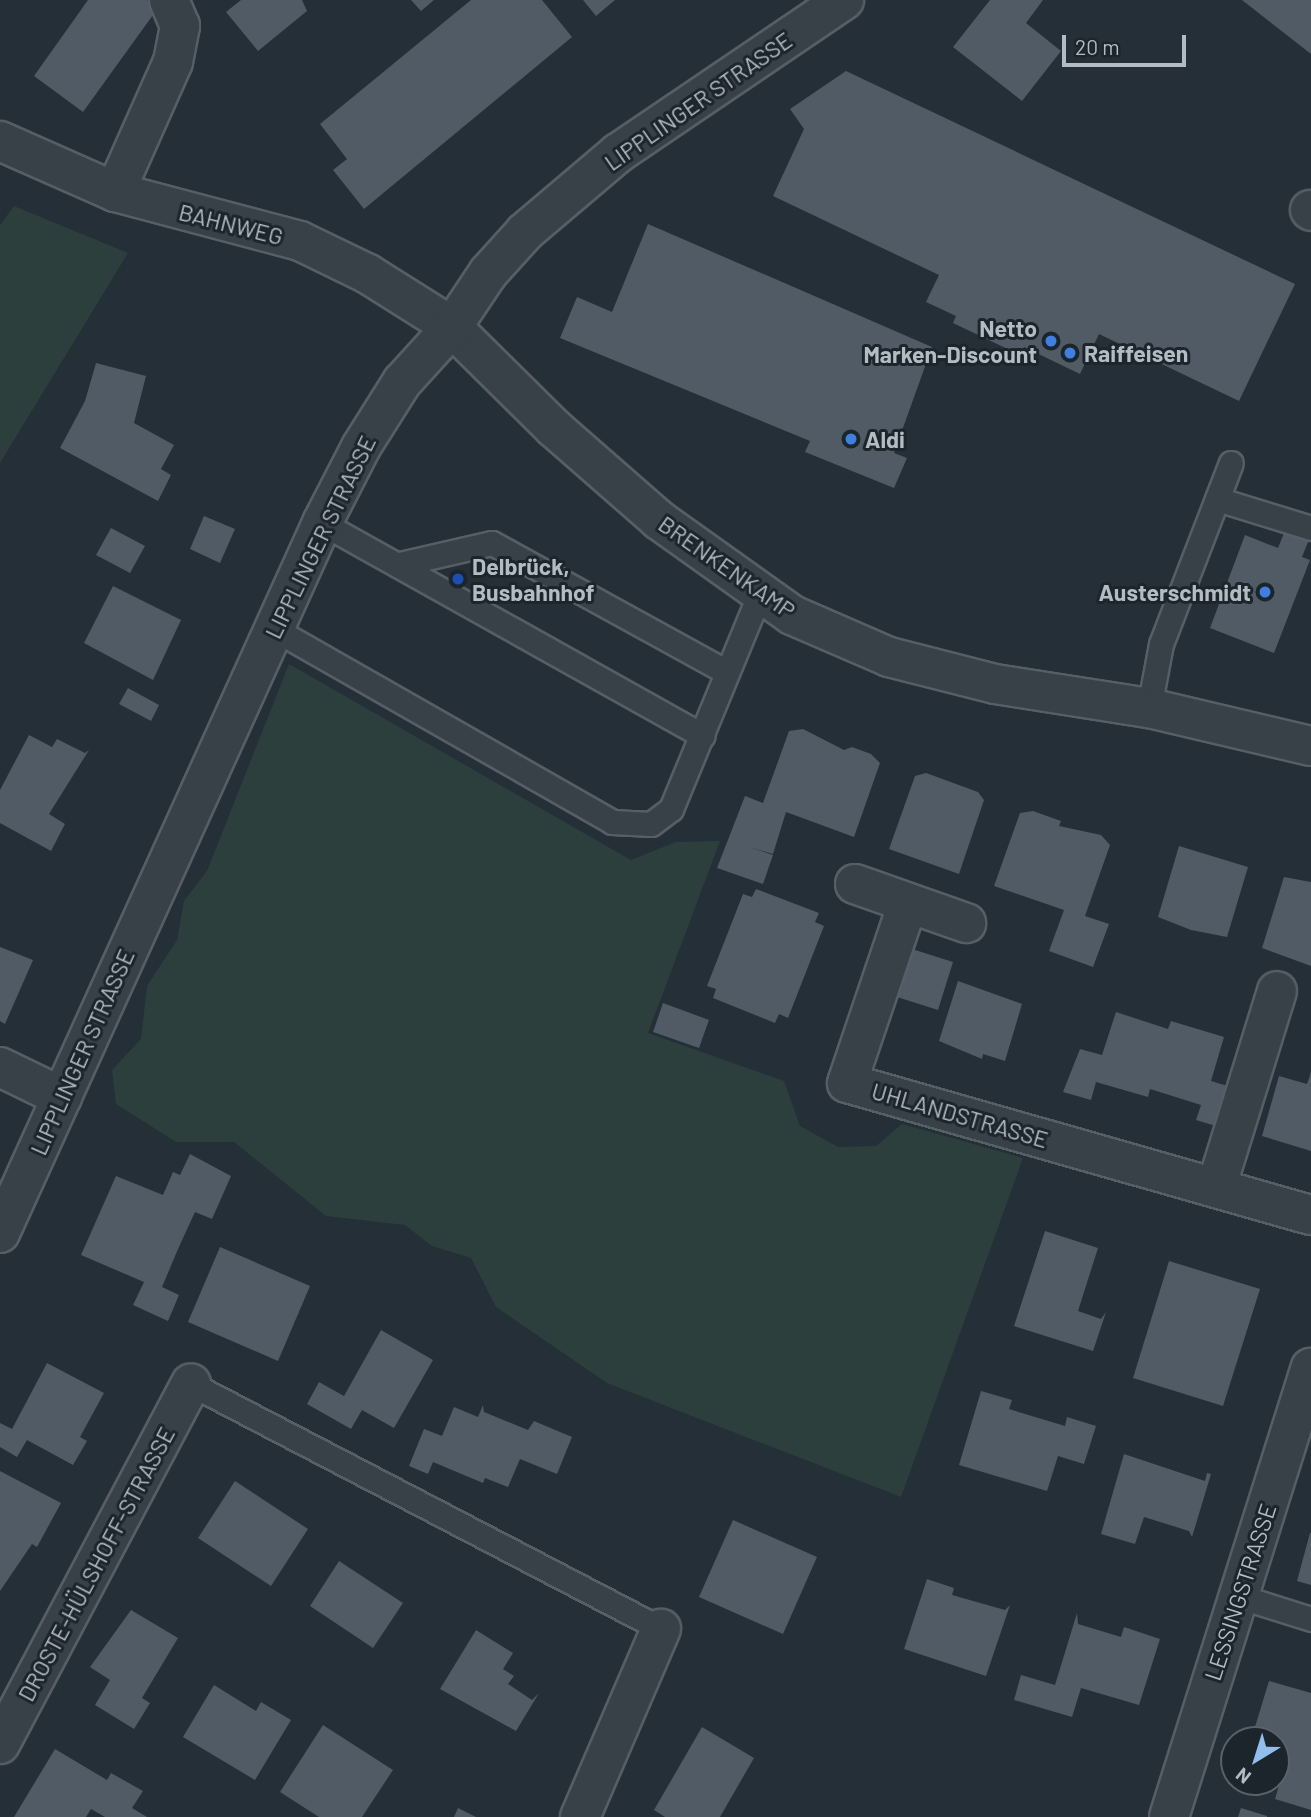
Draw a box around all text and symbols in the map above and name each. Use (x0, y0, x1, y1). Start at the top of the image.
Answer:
scale bar (1066, 21, 1190, 65)
street label: LIPPLINGER STRASSE (599, 26, 797, 176)
text: 20 m (1075, 34, 1120, 59)
street label: BAHNWEG (176, 198, 286, 250)
place label: Netto Marken-Discount (863, 314, 1037, 368)
marker: Netto Marken-Discount (1043, 333, 1059, 349)
place label: Raiffeisen (1084, 339, 1188, 367)
marker: Raiffeisen (1062, 345, 1078, 361)
place label: Aldi (865, 425, 905, 453)
street label: LIPPLINGER STRASSE (259, 431, 381, 643)
marker: Aldi (843, 431, 859, 447)
street label: BRENKENKAMP (653, 510, 801, 624)
place label: Delbrück, Busbahnhof (472, 552, 594, 606)
marker: Delbrück, Busbahnhof (450, 571, 466, 587)
place label: Austerschmidt (1098, 578, 1251, 606)
marker: Austerschmidt (1257, 584, 1273, 600)
street label: LIPPLINGER STRASSE (24, 945, 140, 1159)
street label: UHLANDSTRASSE (869, 1077, 1051, 1153)
street label: DROSTE-HÜLSHOFF-STRASSE (12, 1422, 180, 1706)
street label: LESSINGSTRASSE (1198, 1500, 1282, 1684)
north arrow (1220, 1726, 1290, 1796)
text: N (1231, 1763, 1255, 1789)

